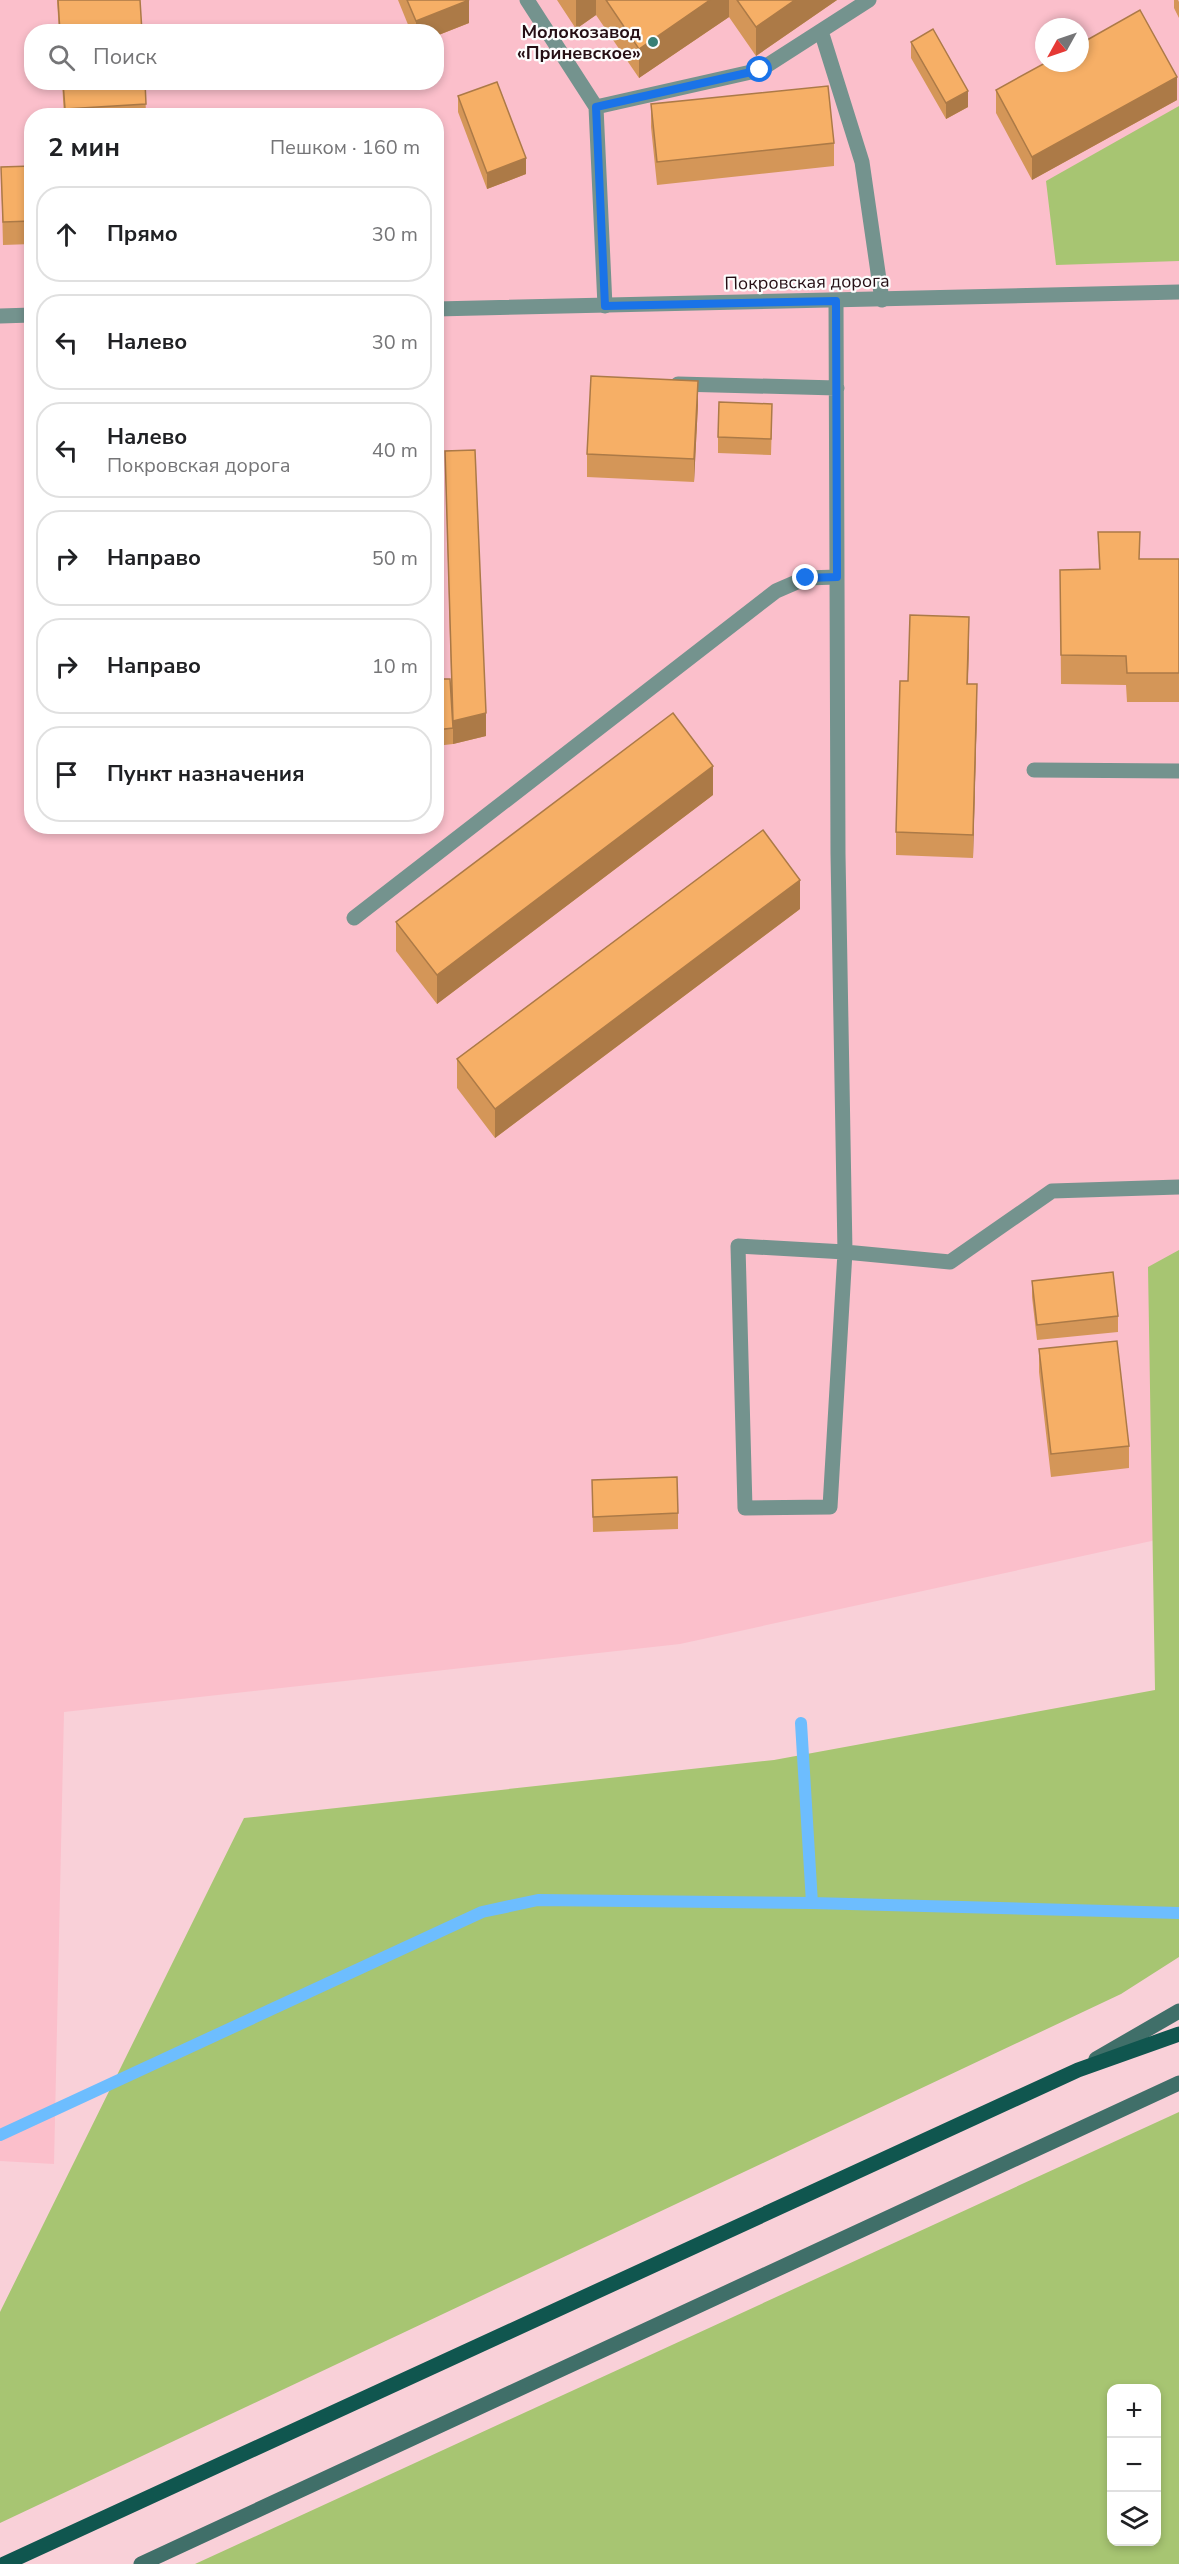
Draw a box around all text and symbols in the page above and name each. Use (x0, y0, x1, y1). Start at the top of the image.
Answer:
north arrow (1035, 18, 1089, 72)
place label: Молокозавод «Приневское» (517, 20, 641, 65)
search box (24, 24, 444, 90)
marker: Молокозавод «Приневское» (646, 35, 660, 49)
icon: search (45, 41, 78, 74)
text: Поиск (93, 42, 157, 72)
route start (746, 56, 772, 82)
text: 2 мин (48, 130, 120, 165)
text: Пешком · 160 m (270, 134, 420, 161)
icon: ahead (50, 218, 83, 251)
text: Прямо (107, 219, 178, 249)
text: 30 m (372, 221, 418, 248)
street label: Покровская дорога (724, 269, 890, 295)
icon: left (50, 326, 83, 359)
text: Налево (107, 327, 187, 357)
text: 30 m (372, 329, 418, 356)
text: Налево (107, 422, 187, 452)
icon: left (50, 434, 83, 467)
text: 40 m (372, 437, 418, 464)
text: Покровская дорога (107, 452, 291, 479)
icon: right (50, 542, 83, 575)
text: Направо (107, 543, 201, 573)
text: 50 m (372, 545, 418, 572)
route end (792, 564, 818, 590)
icon: right (50, 650, 83, 683)
text: Направо (107, 651, 201, 681)
text: 10 m (372, 653, 418, 680)
icon: arrive (50, 758, 83, 791)
text: Пункт назначения (107, 759, 305, 789)
map controls (1107, 2384, 1161, 2546)
button: + (1107, 2384, 1161, 2438)
button: − (1107, 2438, 1161, 2492)
button: layers (1107, 2492, 1161, 2546)

